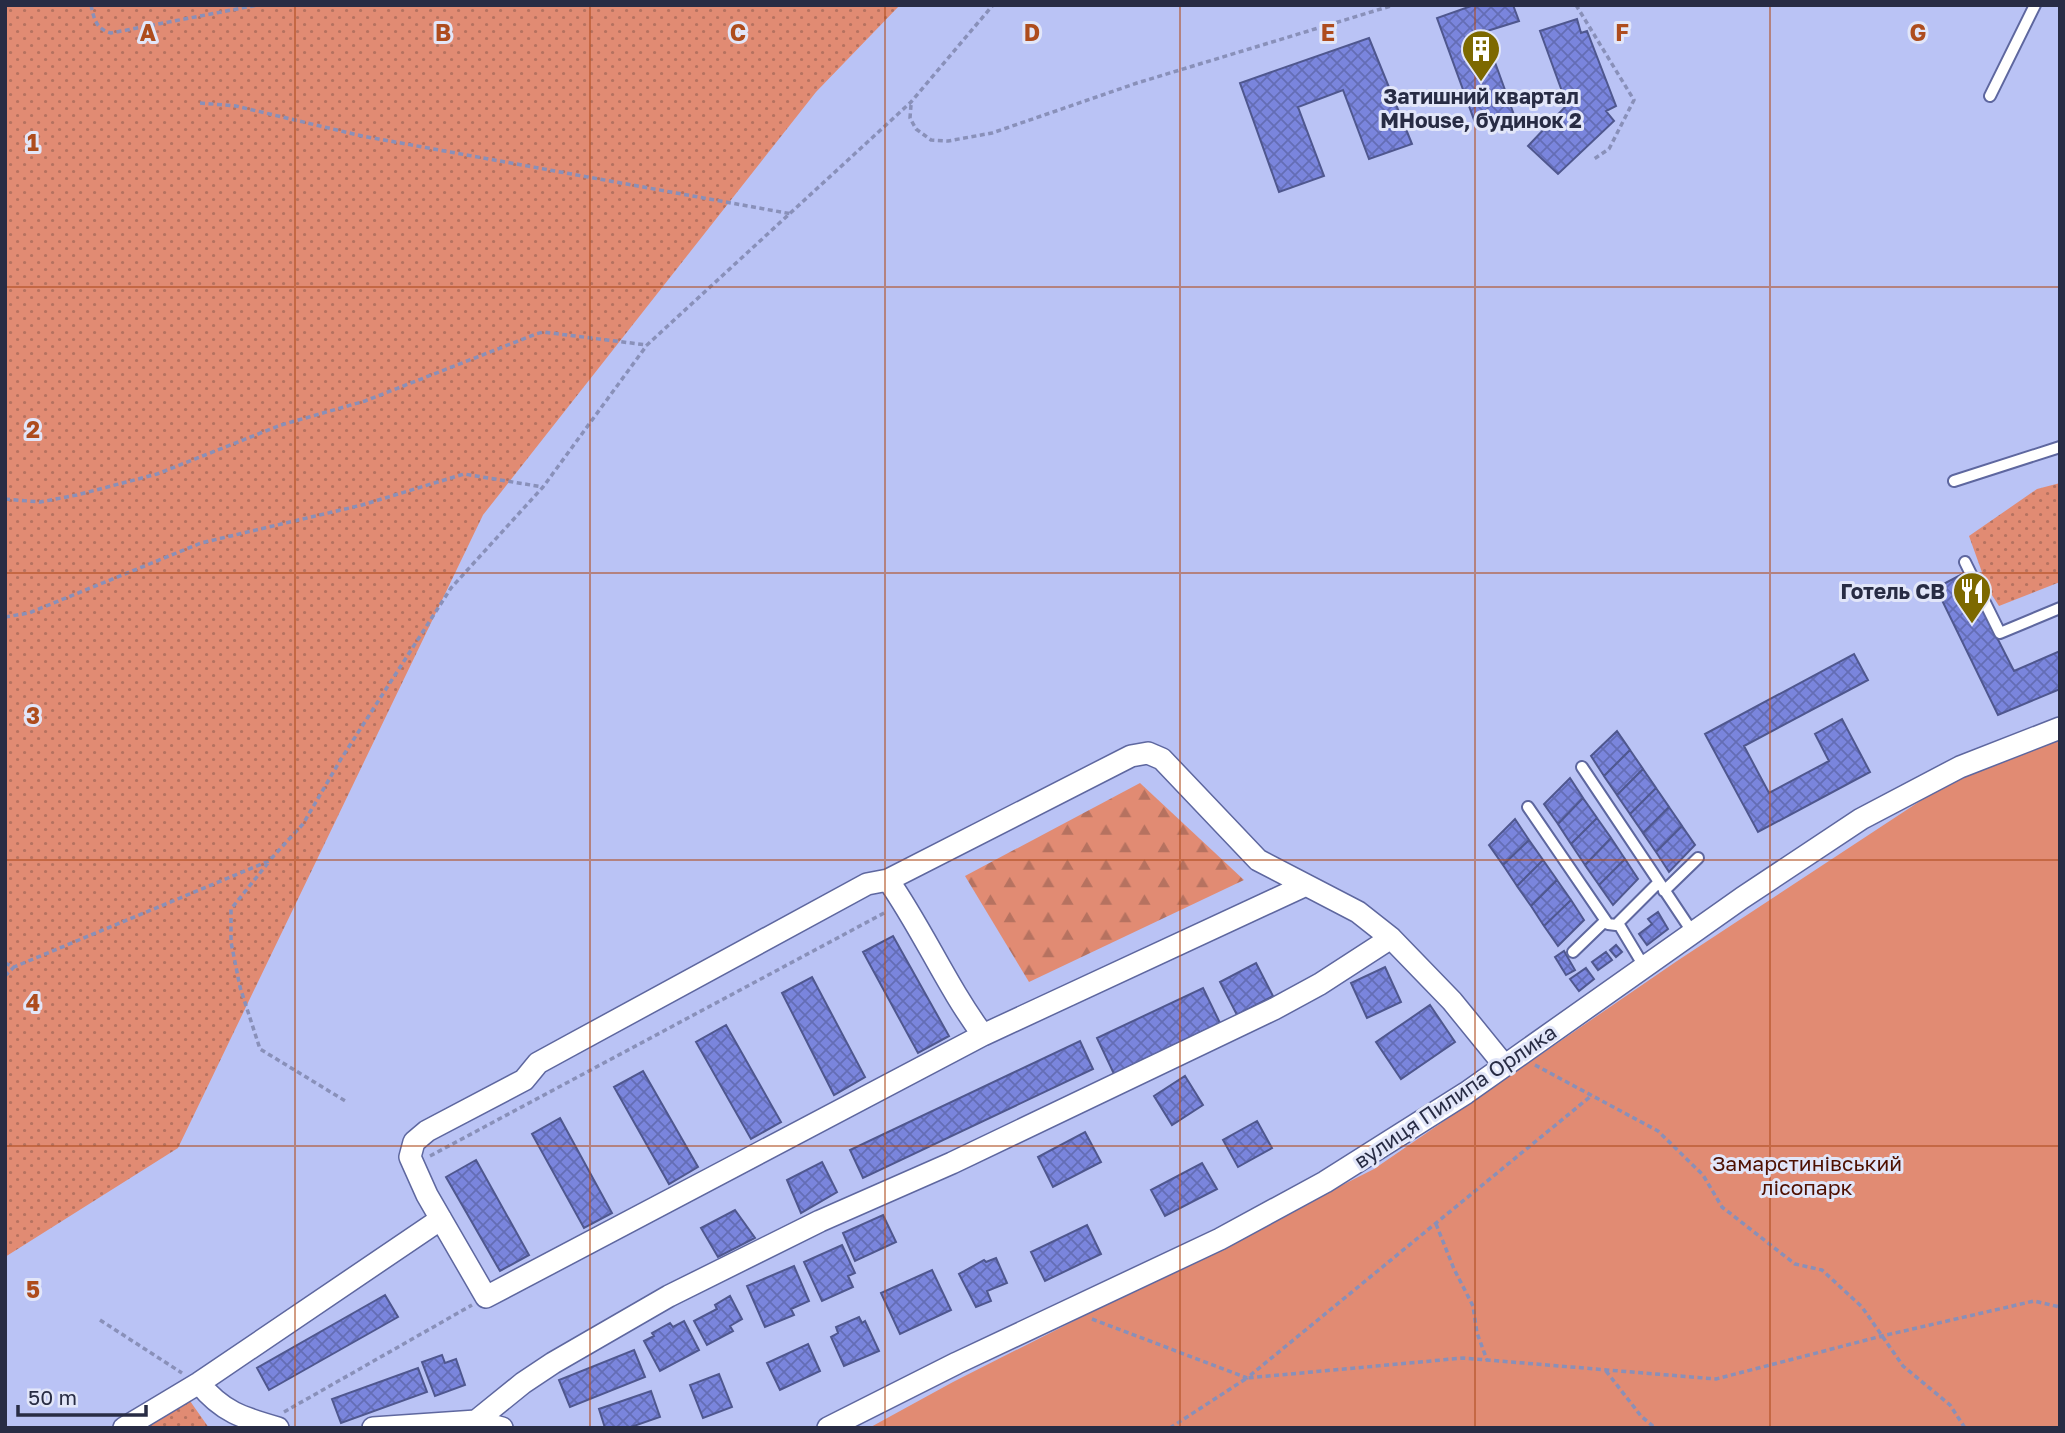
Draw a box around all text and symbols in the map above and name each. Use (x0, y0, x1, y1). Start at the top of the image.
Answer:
text: A (140, 18, 157, 46)
text: B (435, 18, 451, 46)
text: C (730, 18, 746, 46)
text: D (1024, 18, 1040, 46)
text: E (1321, 18, 1335, 46)
text: F (1615, 18, 1629, 46)
text: G (1910, 18, 1926, 46)
building icon: Затишний квартал MHouse, будинок 2 (1460, 28, 1502, 83)
place label: Затишний квартал MHouse, будинок 2 (1380, 83, 1582, 133)
text: 1 (27, 128, 39, 156)
text: 2 (26, 415, 40, 443)
restaurant icon: Готель СВ (1951, 570, 1993, 625)
place label: Готель СВ (1841, 578, 1945, 604)
text: 3 (26, 701, 40, 729)
text: 4 (26, 988, 40, 1016)
street label: вулиця Пилипа Орлика (1349, 1018, 1561, 1174)
park label: Замарстинівський лісопарк (1712, 1150, 1902, 1200)
text: 5 (26, 1275, 40, 1303)
scale bar (18, 1374, 145, 1418)
text: 50 m (28, 1384, 77, 1410)

